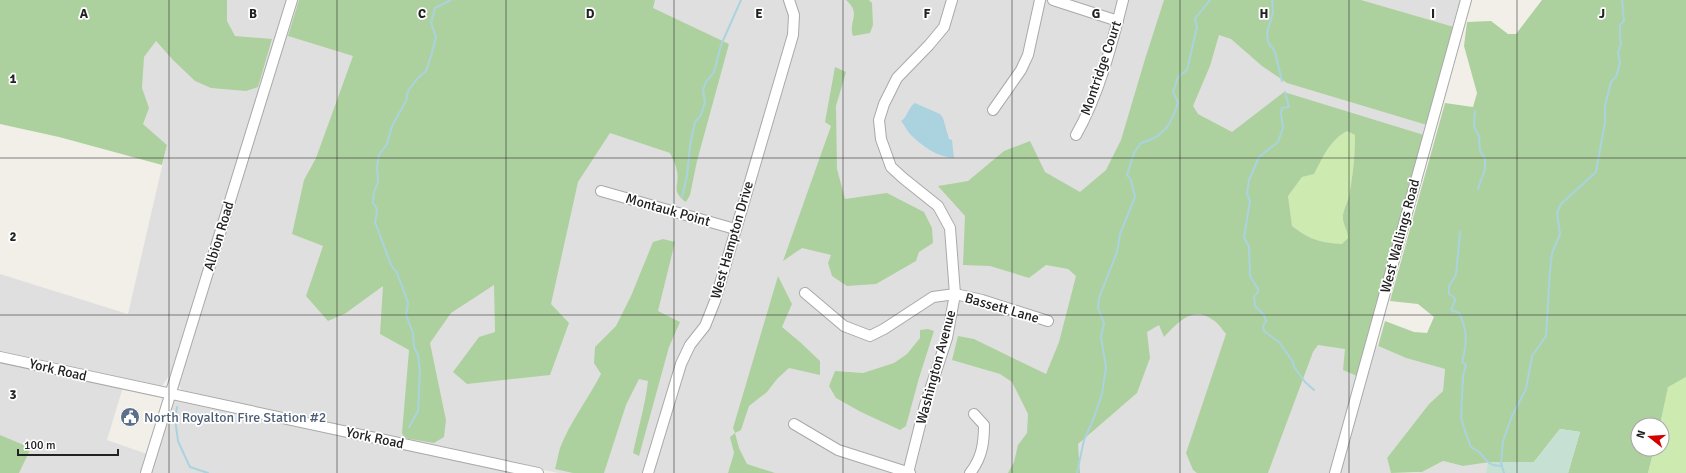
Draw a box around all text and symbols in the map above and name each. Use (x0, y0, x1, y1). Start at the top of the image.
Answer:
text: A (80, 6, 89, 22)
text: B (249, 6, 257, 22)
text: C (418, 6, 426, 22)
text: D (586, 6, 595, 22)
text: E (755, 6, 763, 22)
text: F (924, 6, 931, 22)
text: G (1092, 6, 1100, 22)
text: H (1260, 6, 1268, 22)
text: I (1431, 6, 1435, 22)
text: J (1599, 6, 1605, 22)
street label: Montridge Court (1077, 18, 1125, 117)
text: 1 (9, 71, 17, 87)
street label: West Wallings Road (1377, 177, 1423, 295)
street label: West Hampton Drive (707, 179, 757, 301)
street label: Montauk Point (624, 190, 712, 230)
street label: Albion Road (200, 199, 238, 273)
text: 2 (9, 229, 17, 245)
street label: Bassett Lane (963, 289, 1041, 327)
street label: Washington Avenue (913, 308, 959, 426)
street label: York Road (27, 355, 89, 385)
text: 3 (9, 387, 17, 403)
public building icon: North Royalton Fire Station #2 (119, 406, 141, 428)
place label: North Royalton Fire Station #2 (144, 409, 326, 426)
north arrow (1630, 417, 1670, 457)
street label: York Road (345, 424, 405, 452)
text: N (1634, 429, 1648, 440)
scale bar (18, 431, 118, 457)
text: 100 m (24, 438, 56, 453)

